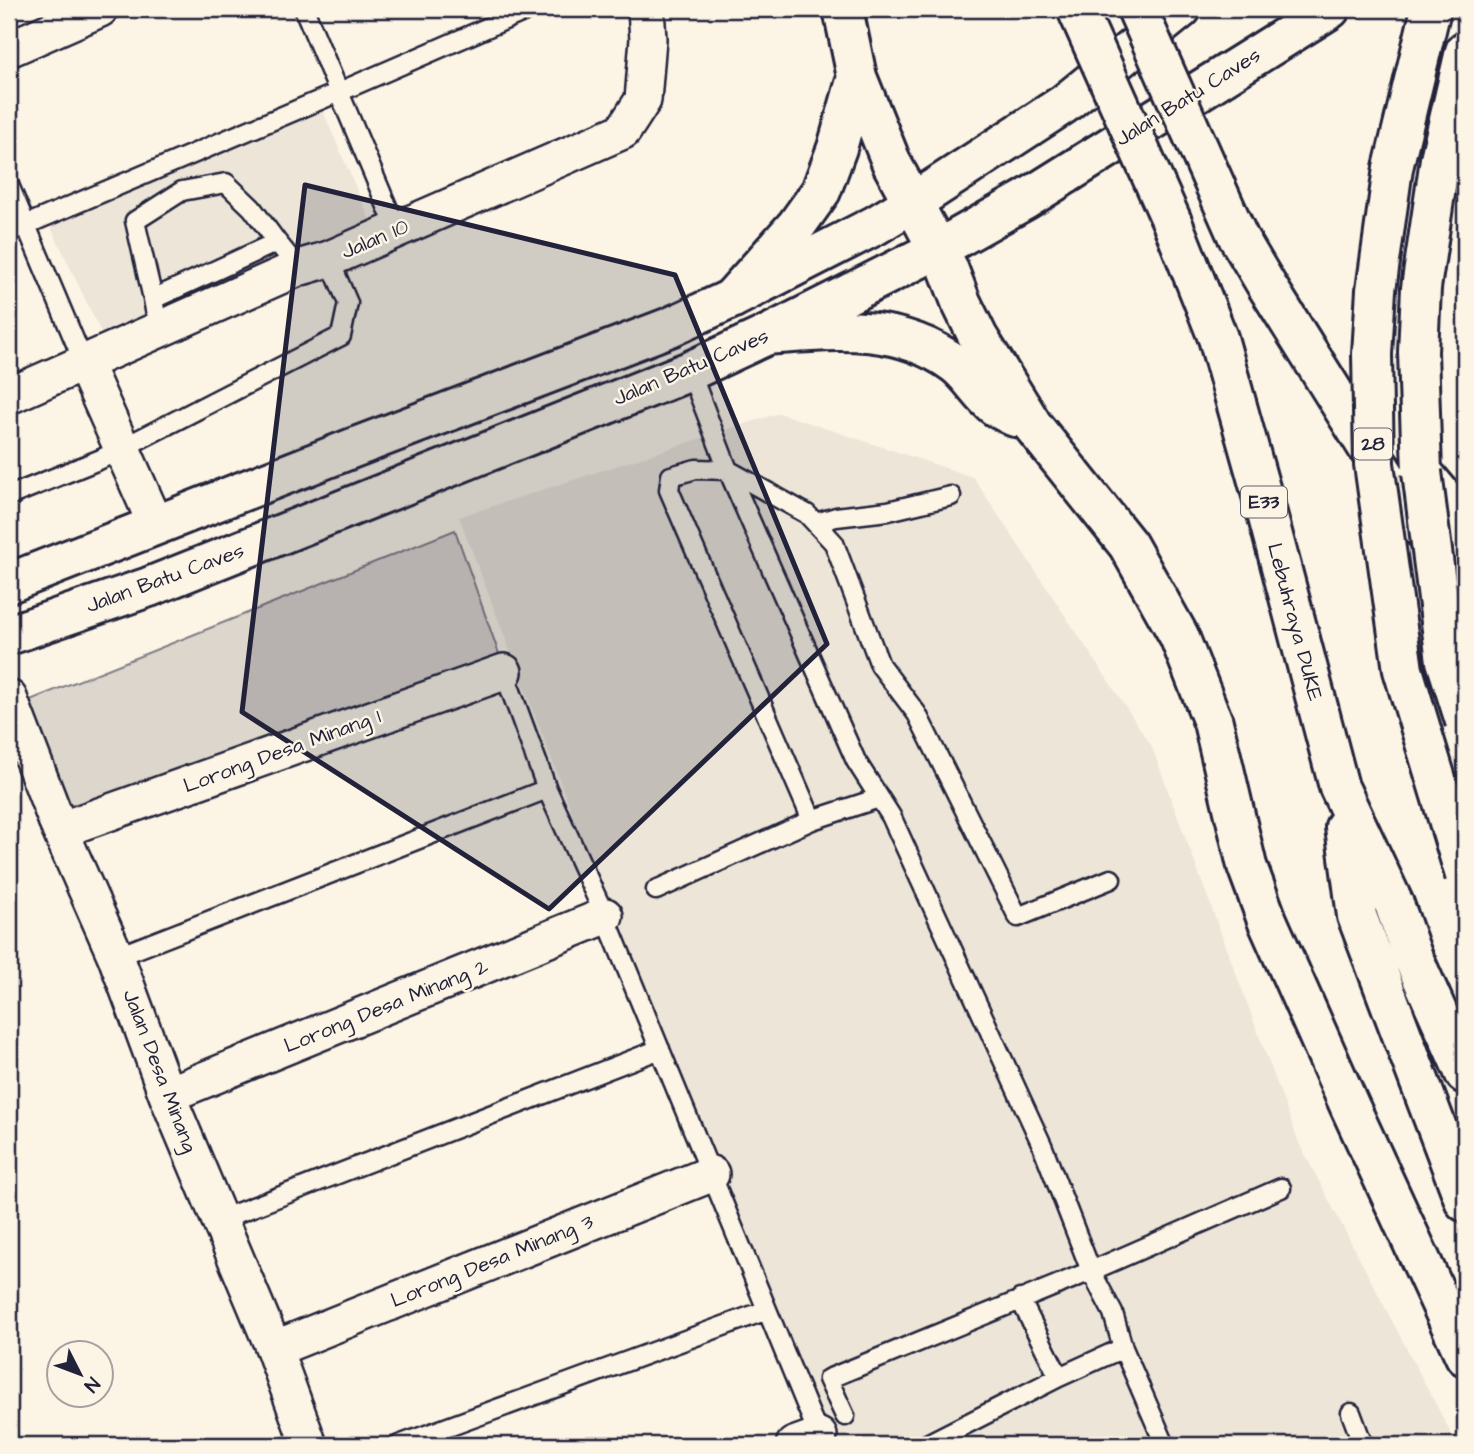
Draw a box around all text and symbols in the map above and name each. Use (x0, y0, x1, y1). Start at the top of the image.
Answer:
street label: Jalan Batu Caves (1110, 41, 1266, 153)
street label: Jalan 10 (337, 212, 413, 266)
street label: Jalan Batu Caves (609, 321, 773, 413)
road number: 28 (1354, 428, 1392, 460)
road number: E33 (1241, 486, 1287, 517)
street label: Jalan Batu Caves (82, 536, 248, 620)
street label: Lebuhraya DUKE (1258, 540, 1330, 705)
street label: Lorong Desa Minang 1 (179, 702, 386, 802)
street label: Lorong Desa Minang 2 (280, 952, 493, 1062)
street label: Jalan Desa Minang (114, 985, 204, 1158)
street label: Lorong Desa Minang 3 (386, 1207, 599, 1317)
north arrow (46, 1338, 116, 1408)
text: N (77, 1371, 106, 1398)

